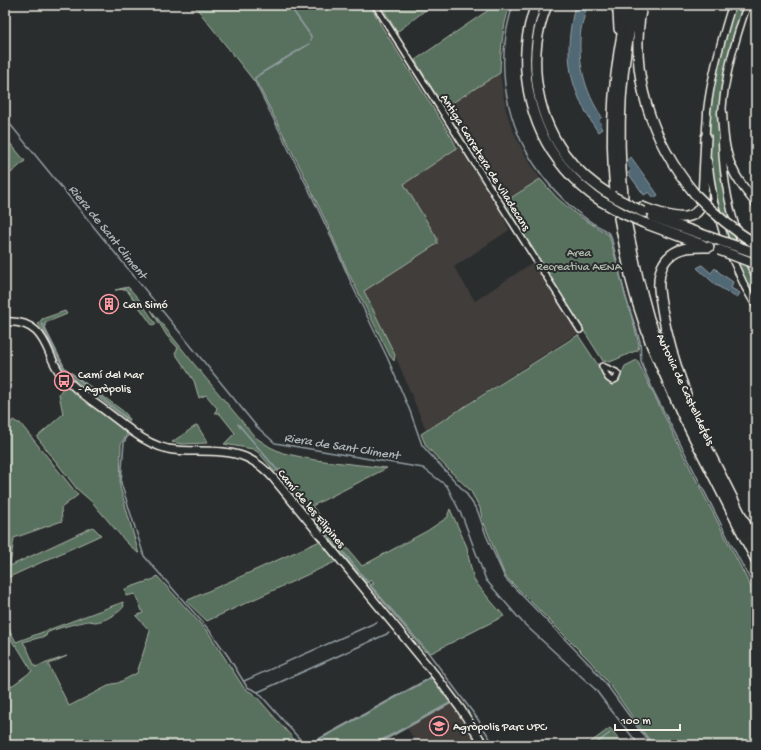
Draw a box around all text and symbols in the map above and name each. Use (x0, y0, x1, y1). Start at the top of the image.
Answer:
street label: Antiga Carretera de Viladecans (436, 92, 532, 234)
water label: Riera de Sant Climent (65, 183, 151, 285)
park label: Area Recreativa AENA (536, 247, 623, 275)
building icon: Can Simó (98, 293, 120, 315)
place label: Can Simó (123, 299, 168, 313)
street label: Autovia de Castelldefels (652, 332, 716, 448)
place label: Camí del Mar - Agròpolis (78, 369, 145, 397)
bus stop icon: Camí del Mar - Agròpolis (53, 370, 75, 392)
water label: Riera de Sant Climent (283, 431, 403, 464)
street label: Camí de les Filipines (274, 467, 348, 552)
scale bar (615, 706, 680, 732)
school or university icon: Agròpolis Parc UPC (428, 715, 450, 737)
text: 100 m (620, 715, 651, 729)
place label: Agròpolis Parc UPC (453, 721, 548, 735)

